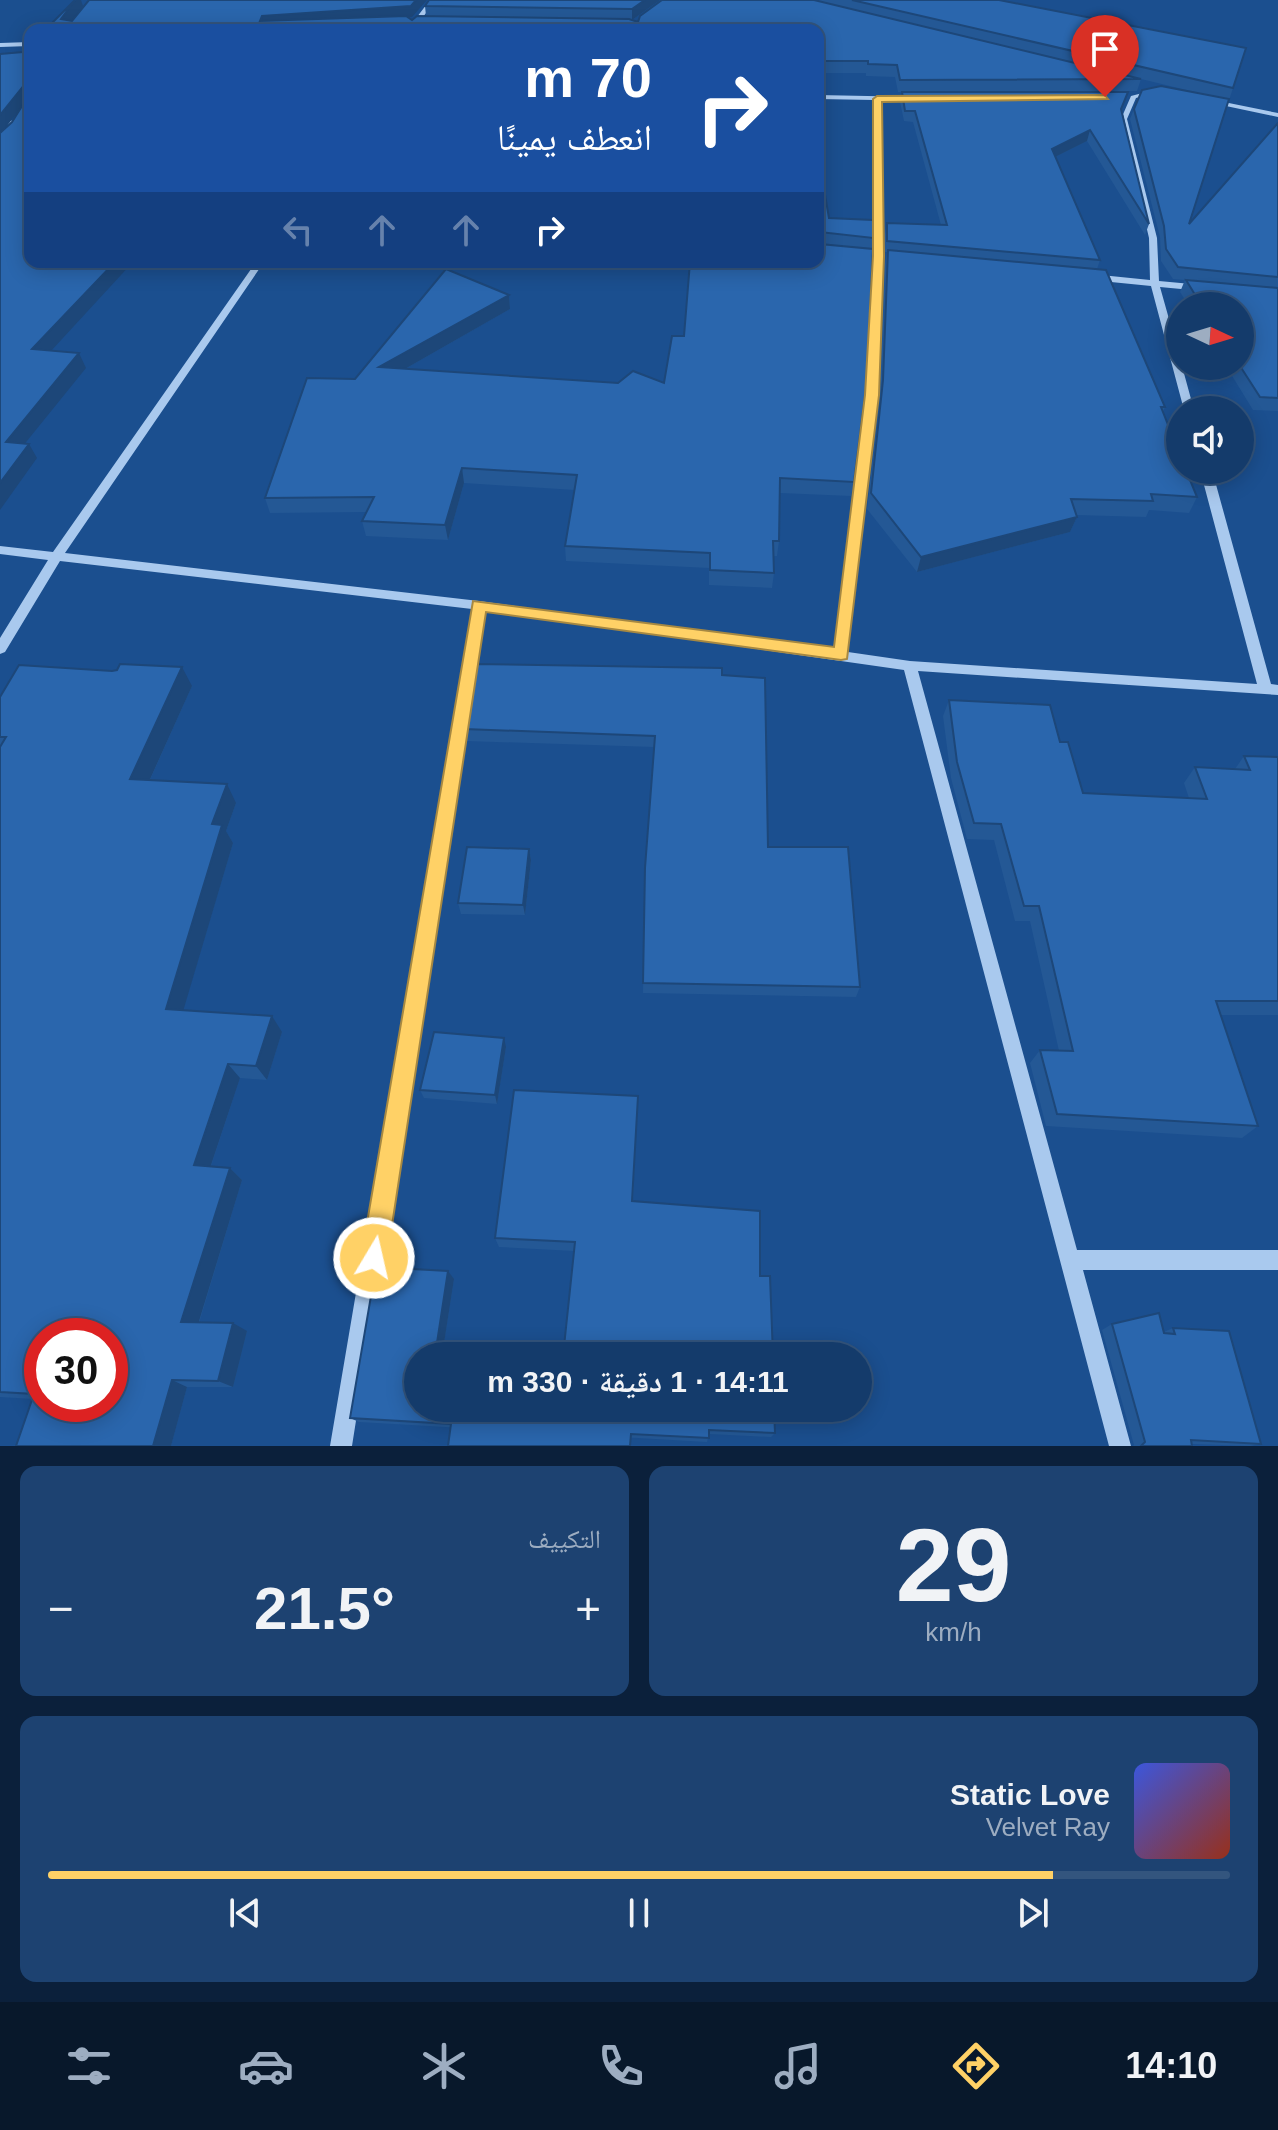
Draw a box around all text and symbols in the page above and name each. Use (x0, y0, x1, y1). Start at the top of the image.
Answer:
pin (1071, 15, 1139, 97)
icon: arrive (1083, 27, 1127, 71)
text: 70 m (524, 46, 652, 109)
icon: right (680, 56, 784, 160)
text: انعطف يمينًا (497, 117, 652, 158)
icon: left (276, 208, 320, 252)
icon: ahead (360, 208, 404, 252)
icon: ahead (444, 208, 488, 252)
icon: right (528, 208, 572, 252)
north arrow (1166, 292, 1254, 380)
map controls (1166, 292, 1254, 484)
button: sound (1166, 396, 1254, 484)
position arrow (332, 1216, 416, 1300)
speed limit sign: 30 (24, 1318, 128, 1422)
text: 14:11 · 1 دقيقة · 330 m (487, 1365, 789, 1398)
text: 29 (896, 1507, 1011, 1623)
text: التكييف (528, 1524, 601, 1554)
text: 21.5° (254, 1575, 395, 1642)
text: − (48, 1584, 74, 1633)
text: + (575, 1584, 601, 1633)
text: km/h (925, 1617, 982, 1647)
text: Static Love (950, 1778, 1110, 1811)
text: Velvet Ray (986, 1812, 1110, 1842)
icon: previous (223, 1891, 267, 1935)
icon: pause (617, 1891, 661, 1935)
icon: next (1011, 1891, 1055, 1935)
icon: filters (61, 2038, 117, 2094)
icon: car (238, 2038, 294, 2094)
icon: climate (416, 2038, 472, 2094)
icon: phone (593, 2038, 649, 2094)
icon: music (770, 2038, 826, 2094)
icon: directions (948, 2038, 1004, 2094)
text: 14:10 (1125, 2045, 1217, 2086)

